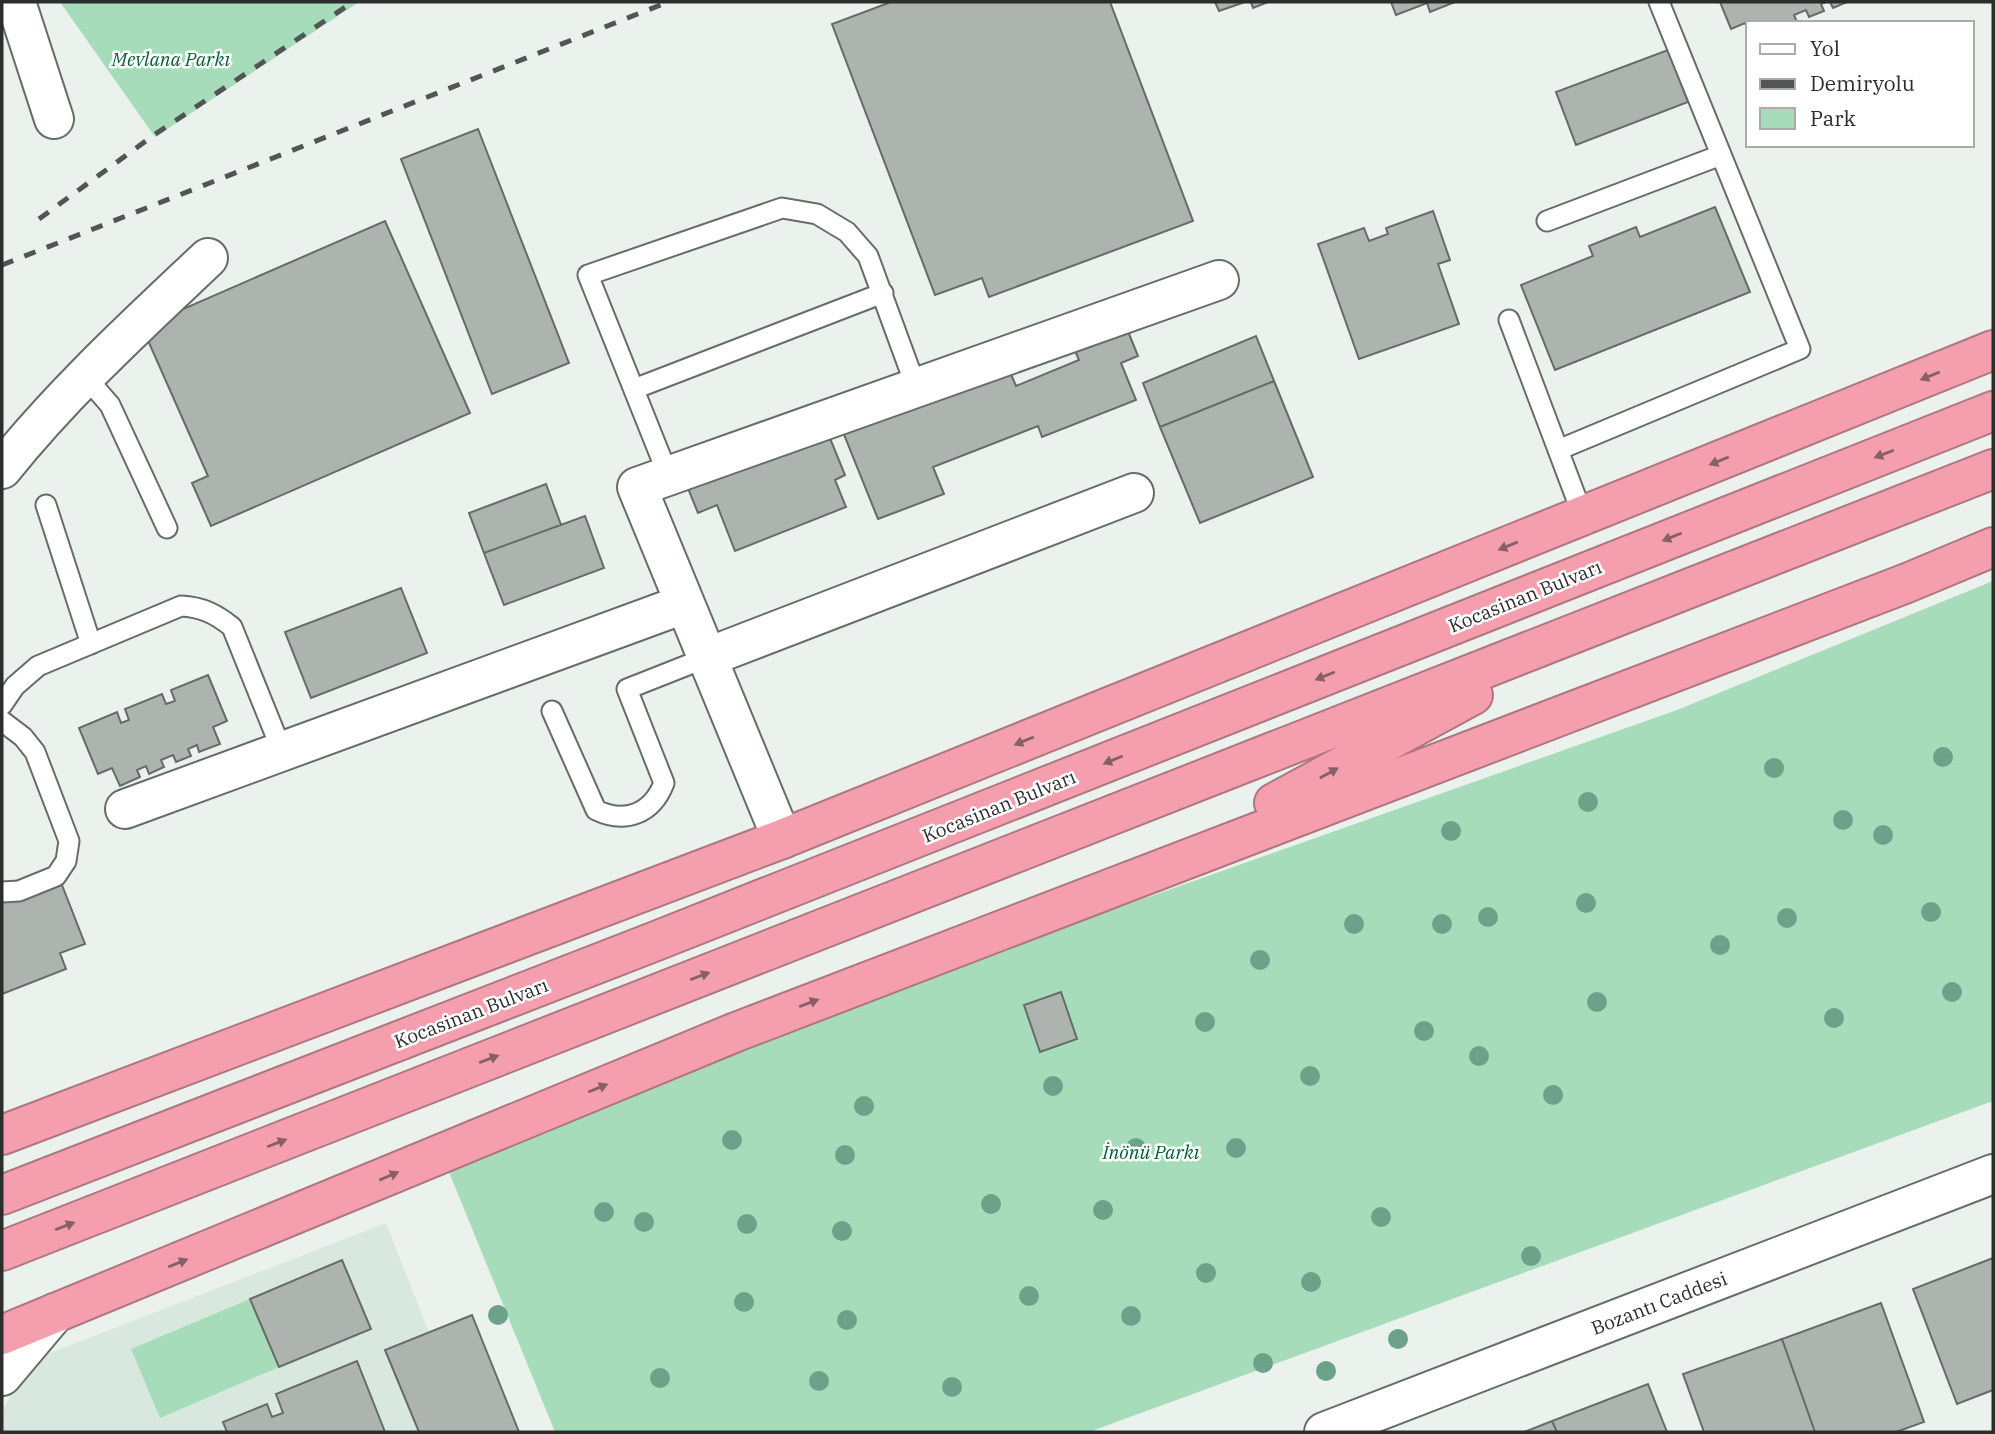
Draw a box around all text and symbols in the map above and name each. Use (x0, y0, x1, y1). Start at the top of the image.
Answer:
legend (1746, 21, 1974, 147)
text: Yol (1810, 34, 1840, 62)
park label: Mevlana Parkı (111, 47, 230, 71)
text: Demiryolu (1810, 69, 1915, 97)
text: Park (1810, 104, 1857, 132)
one-way arrow (1920, 370, 1940, 382)
one-way arrow (1874, 448, 1895, 459)
one-way arrow (1708, 456, 1729, 467)
one-way arrow (1662, 532, 1683, 543)
one-way arrow (1497, 541, 1518, 552)
street label: Kocasinan Bulvarı (1445, 554, 1605, 638)
one-way arrow (1314, 671, 1335, 682)
one-way arrow (1014, 736, 1035, 747)
one-way arrow (1103, 755, 1124, 766)
street label: Kocasinan Bulvarı (919, 764, 1079, 848)
one-way arrow (1319, 768, 1339, 779)
one-way arrow (690, 971, 711, 982)
street label: Kocasinan Bulvarı (391, 973, 551, 1053)
one-way arrow (799, 998, 820, 1009)
one-way arrow (478, 1054, 499, 1065)
one-way arrow (588, 1082, 609, 1093)
one-way arrow (267, 1137, 288, 1148)
park label: İnönü Parkı (1101, 1140, 1200, 1164)
one-way arrow (378, 1170, 399, 1181)
one-way arrow (55, 1221, 76, 1232)
one-way arrow (168, 1257, 189, 1268)
street label: Bozantı Caddesi (1588, 1266, 1730, 1340)

